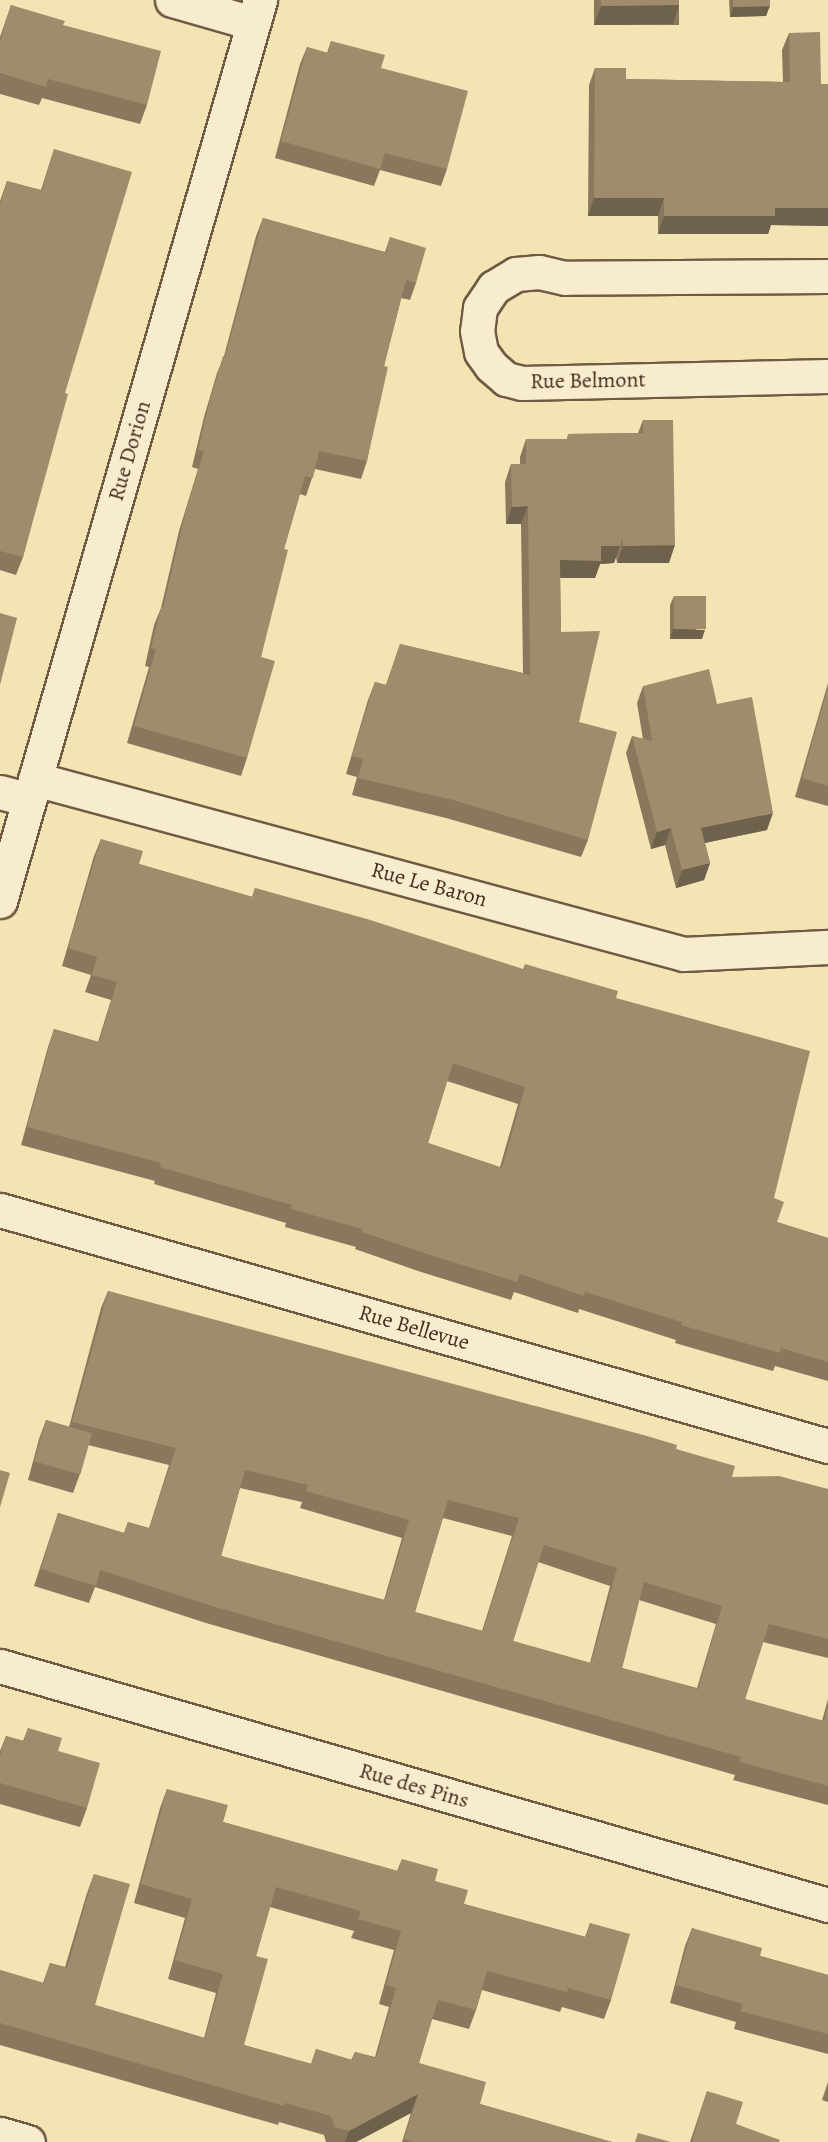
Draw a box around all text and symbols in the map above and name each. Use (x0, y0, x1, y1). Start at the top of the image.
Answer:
street label: Rue Belmont (530, 367, 646, 395)
street label: Rue Dorion (103, 398, 157, 504)
street label: Rue Le Baron (368, 857, 490, 913)
street label: Rue Bellevue (356, 1300, 472, 1356)
street label: Rue des Pins (356, 1758, 472, 1814)

